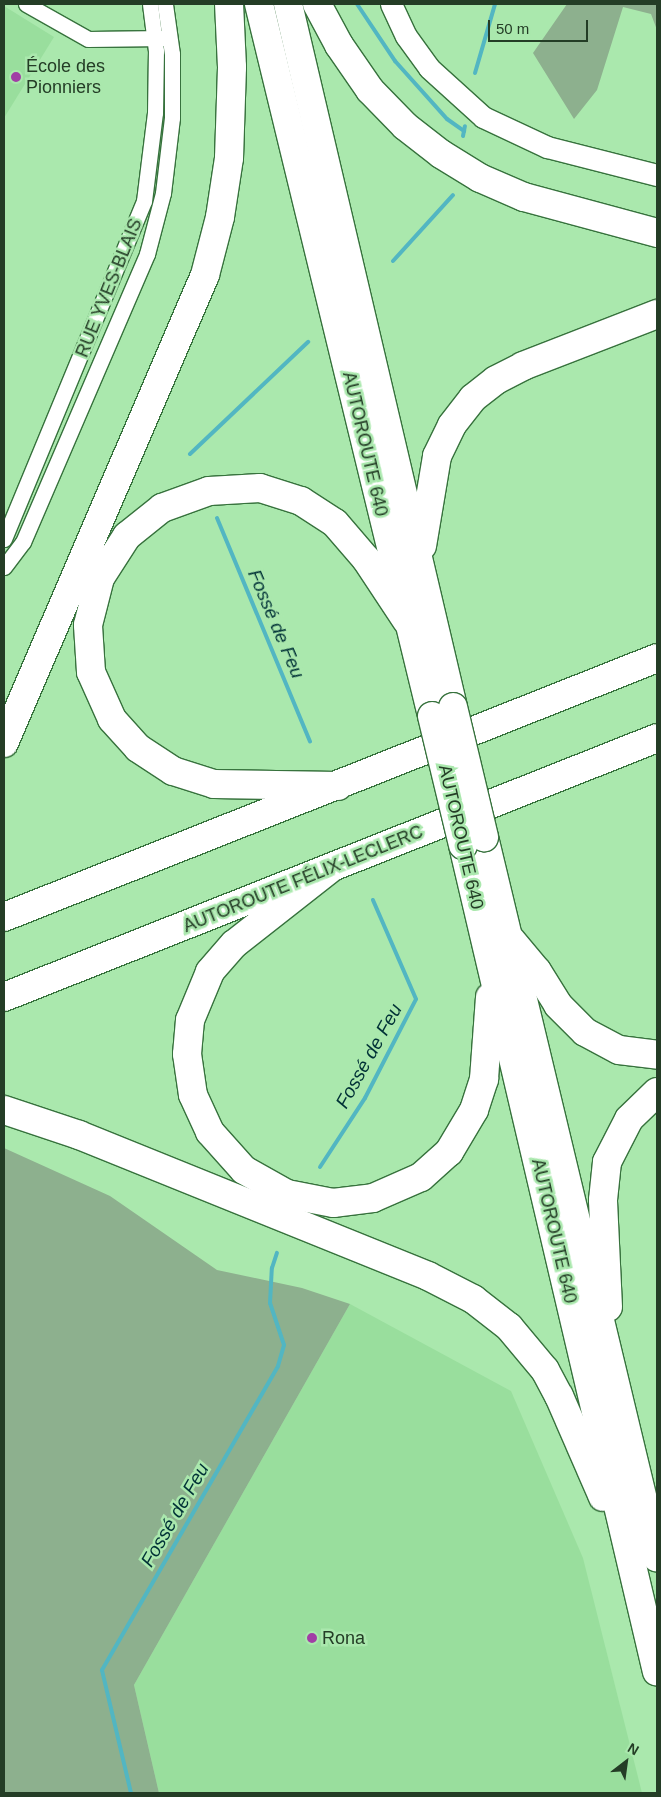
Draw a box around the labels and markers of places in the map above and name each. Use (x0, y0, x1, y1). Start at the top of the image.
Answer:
place label: École des Pionniers (26, 56, 105, 98)
marker: École des Pionniers (10, 71, 22, 83)
place label: Rona (322, 1627, 365, 1649)
marker: Rona (306, 1632, 318, 1644)

